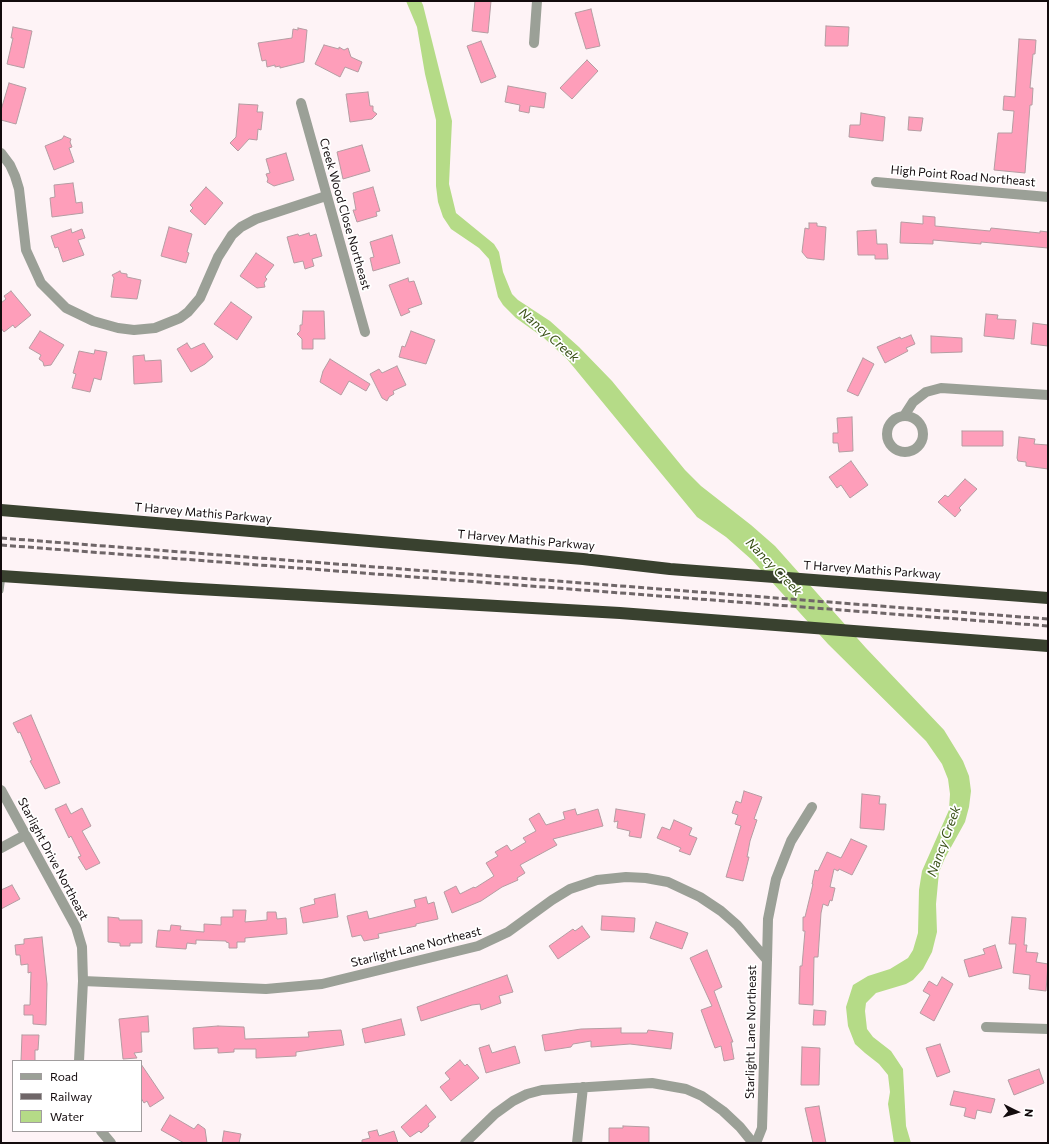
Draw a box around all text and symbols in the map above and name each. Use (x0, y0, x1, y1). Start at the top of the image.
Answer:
street label: Creek Wood Close Northeast (316, 136, 374, 292)
street label: High Point Road Northeast (890, 162, 1036, 190)
water label: Nancy Creek (516, 305, 582, 365)
street label: T Harvey Mathis Parkway (134, 500, 272, 526)
street label: T Harvey Mathis Parkway (457, 527, 595, 553)
water label: Nancy Creek (743, 535, 805, 599)
street label: T Harvey Mathis Parkway (803, 558, 941, 582)
street label: Starlight Drive Northeast (15, 795, 91, 923)
water label: Nancy Creek (924, 803, 964, 879)
street label: Starlight Lane Northeast (349, 924, 483, 970)
street label: Starlight Lane Northeast (743, 965, 759, 1099)
legend (12, 1060, 142, 1132)
text: Road (50, 1069, 78, 1083)
text: Railway (50, 1089, 92, 1103)
north arrow (997, 1092, 1037, 1132)
text: N (1023, 1108, 1036, 1118)
text: Water (50, 1109, 84, 1123)

